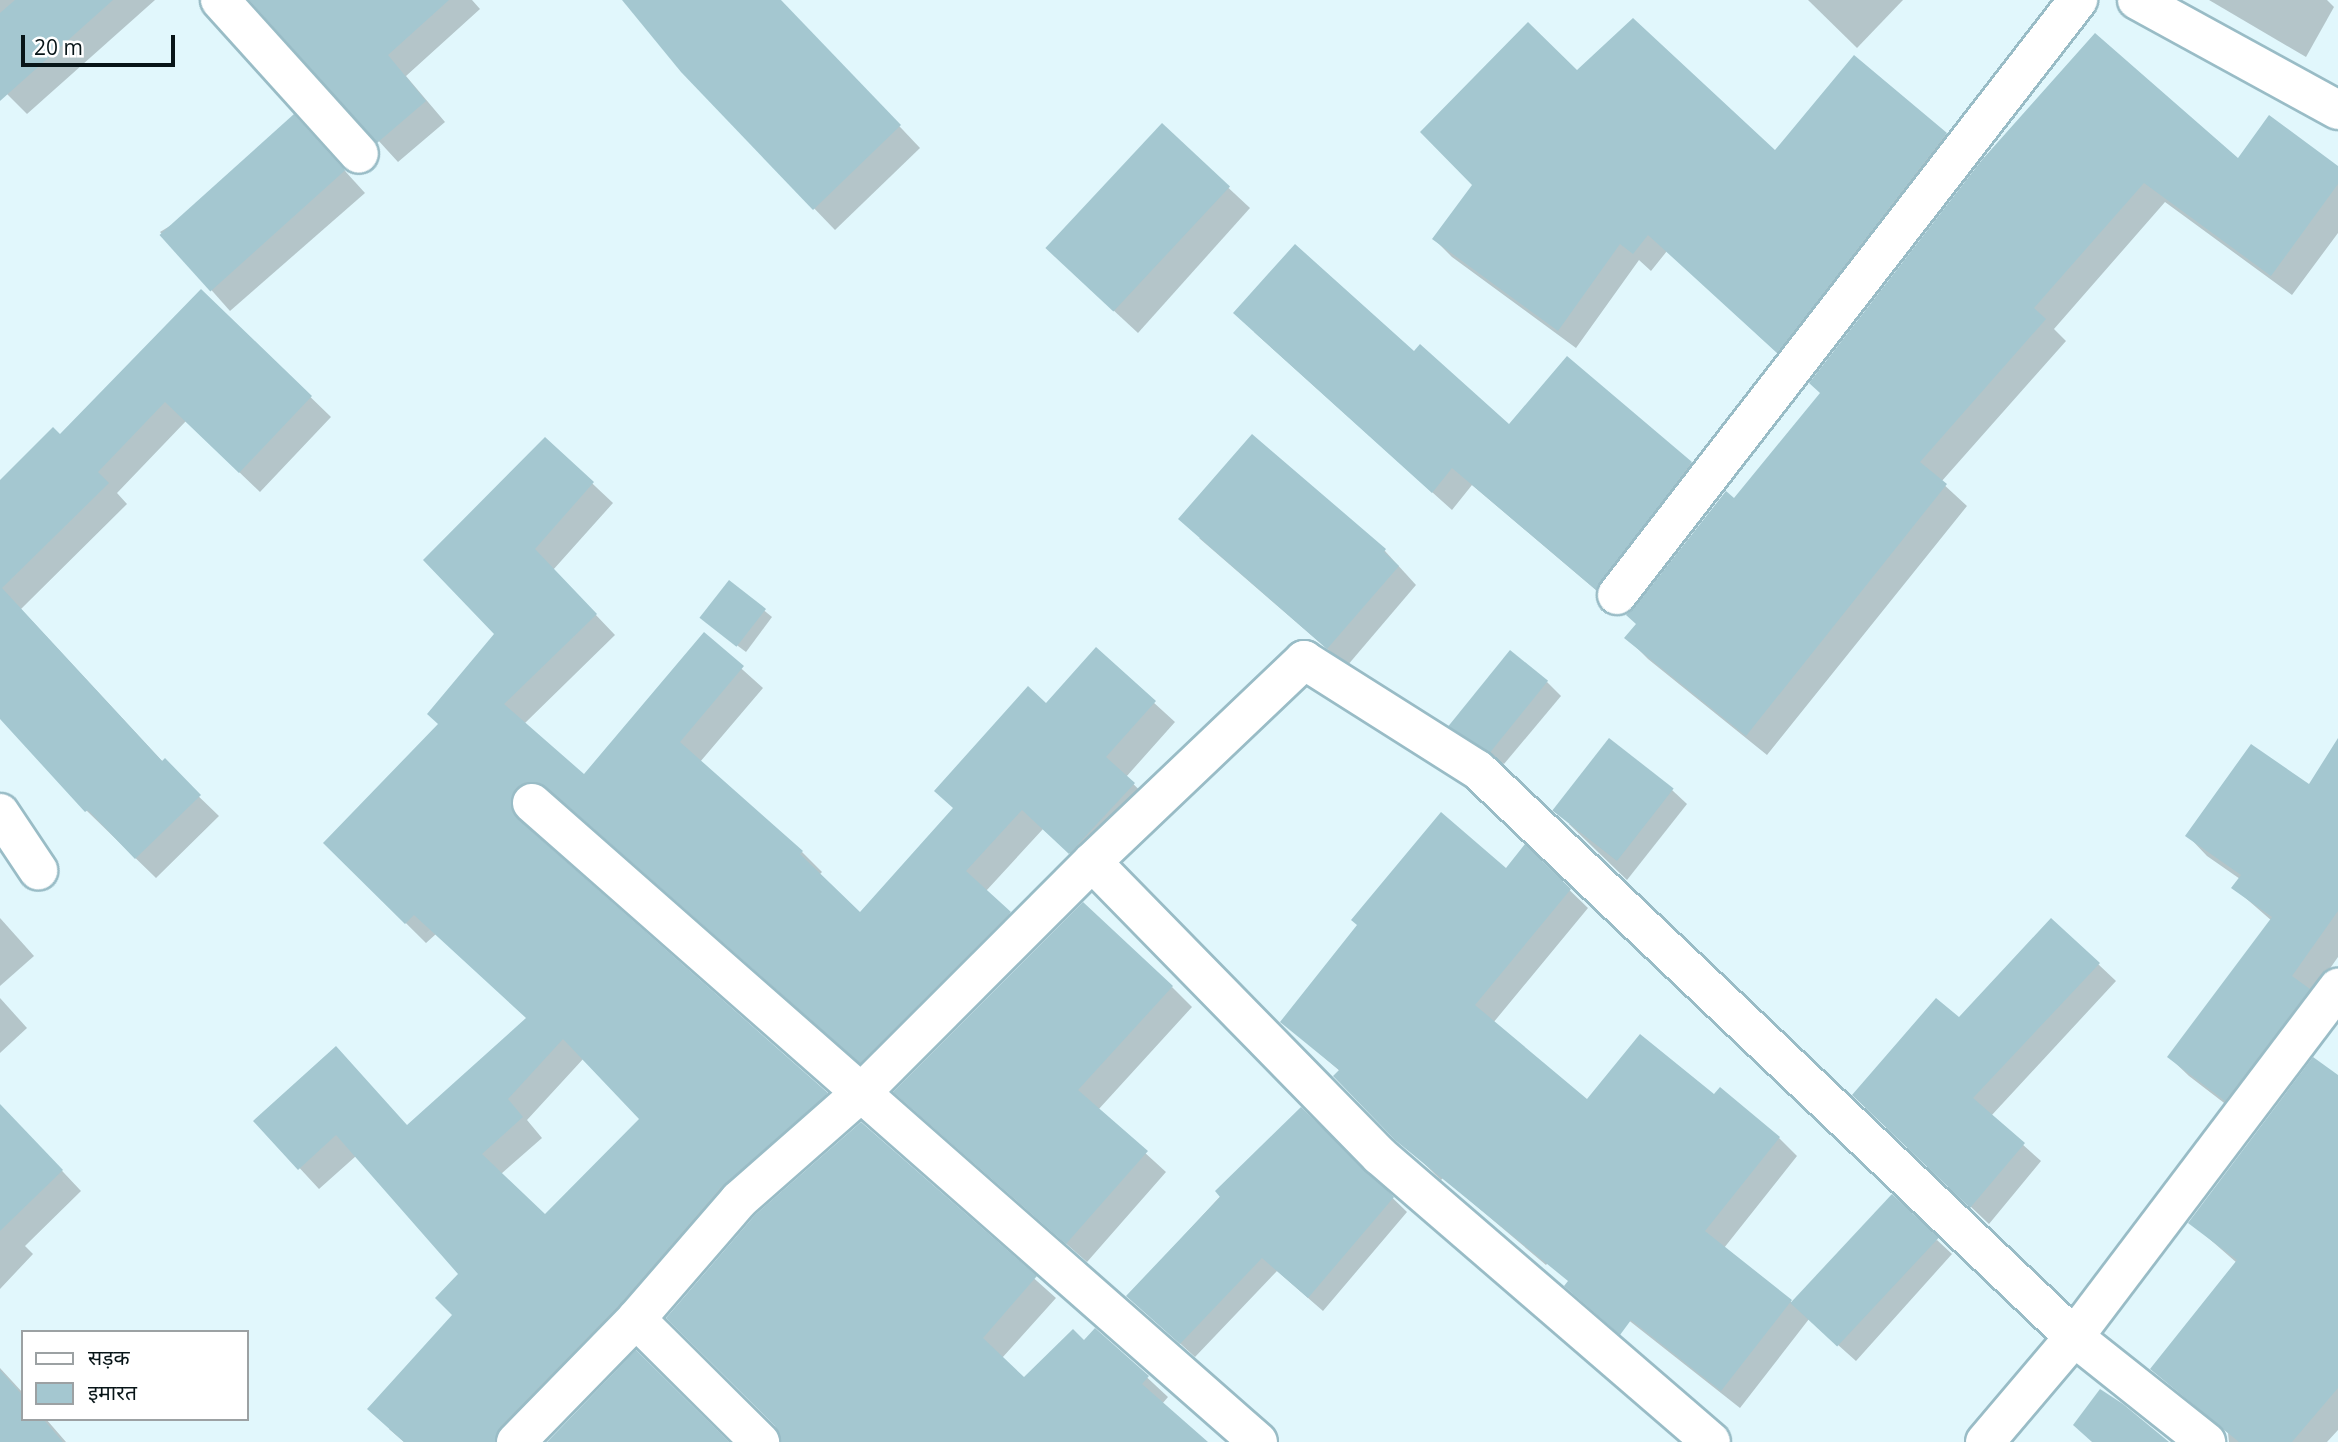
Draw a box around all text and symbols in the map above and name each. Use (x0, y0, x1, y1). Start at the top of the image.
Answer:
scale bar (24, 21, 178, 65)
text: 20 m (34, 33, 83, 61)
legend (21, 1330, 248, 1421)
text: सड़क (88, 1343, 130, 1371)
text: इमारत (88, 1378, 137, 1406)

